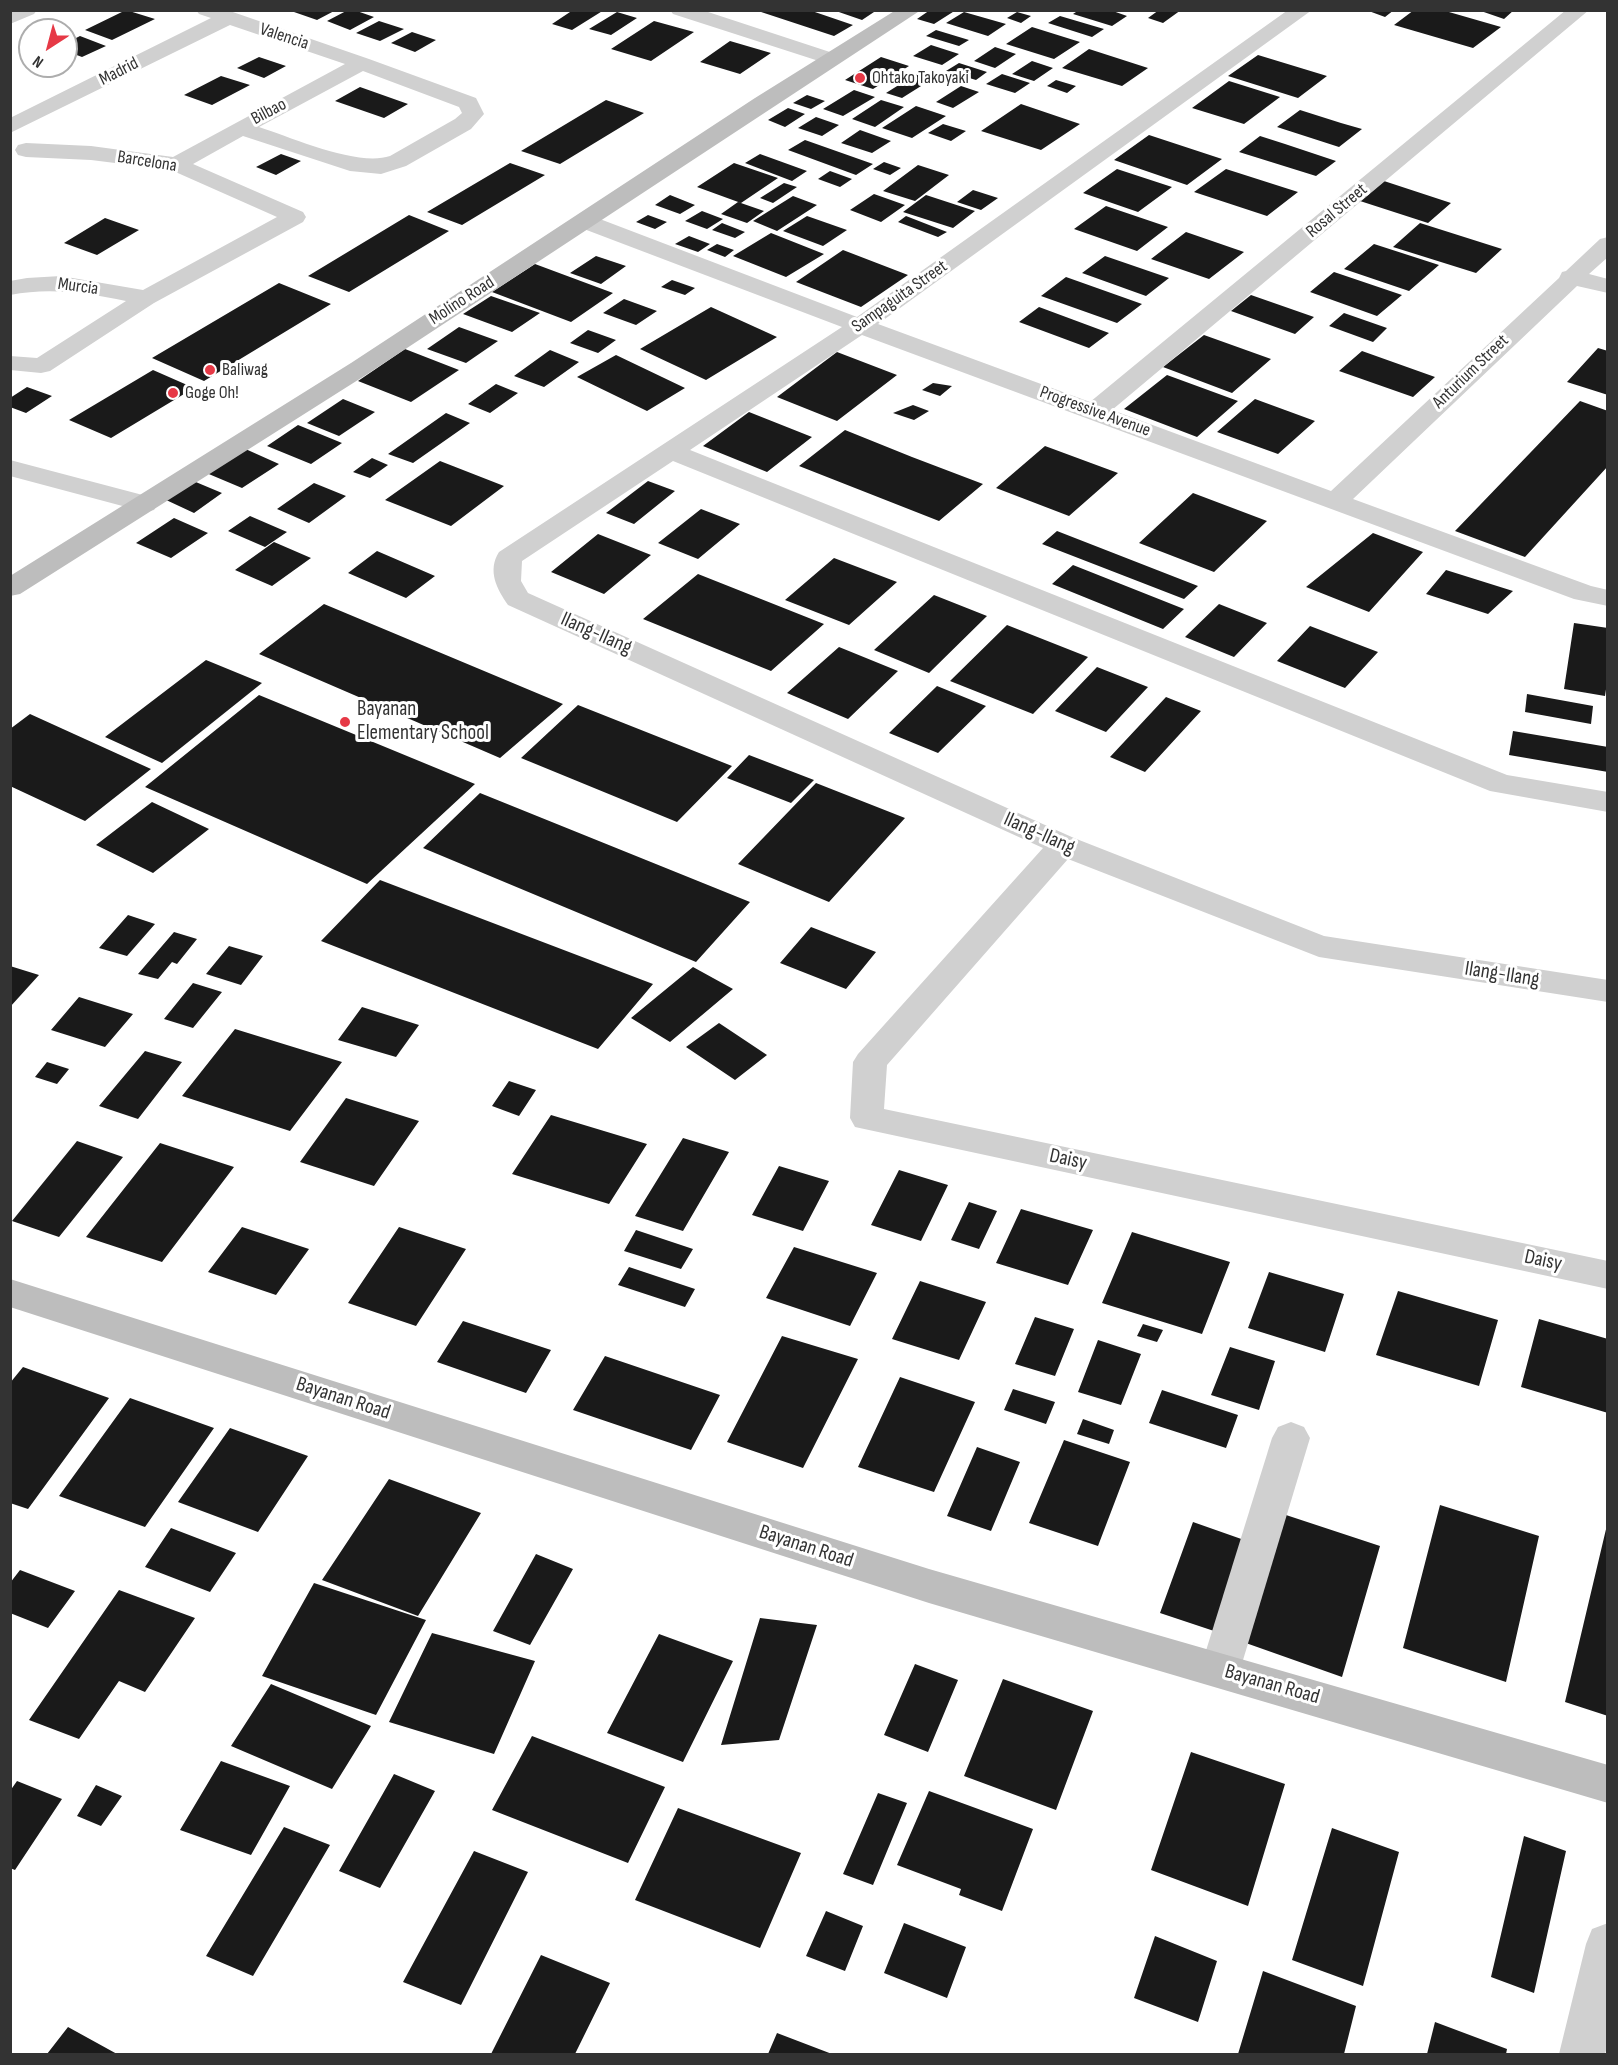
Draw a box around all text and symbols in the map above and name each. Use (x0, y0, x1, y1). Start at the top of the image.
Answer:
north arrow (18, 18, 78, 78)
street label: Valencia (257, 19, 311, 55)
text: N (29, 51, 47, 72)
street label: Madrid (96, 53, 142, 91)
place label: Ohtako Takoyaki (872, 67, 969, 89)
marker: Ohtako Takoyaki (853, 71, 867, 85)
street label: Bilbao (248, 94, 290, 130)
street label: Barcelona (116, 147, 178, 177)
street label: Rosal Street (1302, 179, 1372, 243)
street label: Sampaguita Street (848, 256, 952, 338)
street label: Molino Road (425, 272, 499, 330)
street label: Murcia (56, 273, 100, 301)
street label: Anturium Street (1428, 330, 1514, 414)
place label: Baliwag (222, 359, 268, 381)
marker: Baliwag (203, 363, 217, 377)
place label: Goge Oh! (185, 382, 239, 404)
street label: Progressive Avenue (1037, 382, 1153, 442)
marker: Goge Oh! (166, 386, 180, 400)
street label: Ilang-Ilang (556, 607, 636, 661)
place label: Bayanan Elementary School (357, 697, 489, 747)
marker: Bayanan Elementary School (338, 715, 352, 729)
street label: Ilang-Ilang (999, 807, 1079, 861)
street label: Ilang-Ilang (1463, 957, 1541, 993)
street label: Daisy (1047, 1144, 1089, 1176)
street label: Daisy (1522, 1245, 1564, 1277)
street label: Bayanan Road (293, 1372, 393, 1426)
street label: Bayanan Road (756, 1520, 856, 1574)
street label: Bayanan Road (1222, 1659, 1322, 1711)

